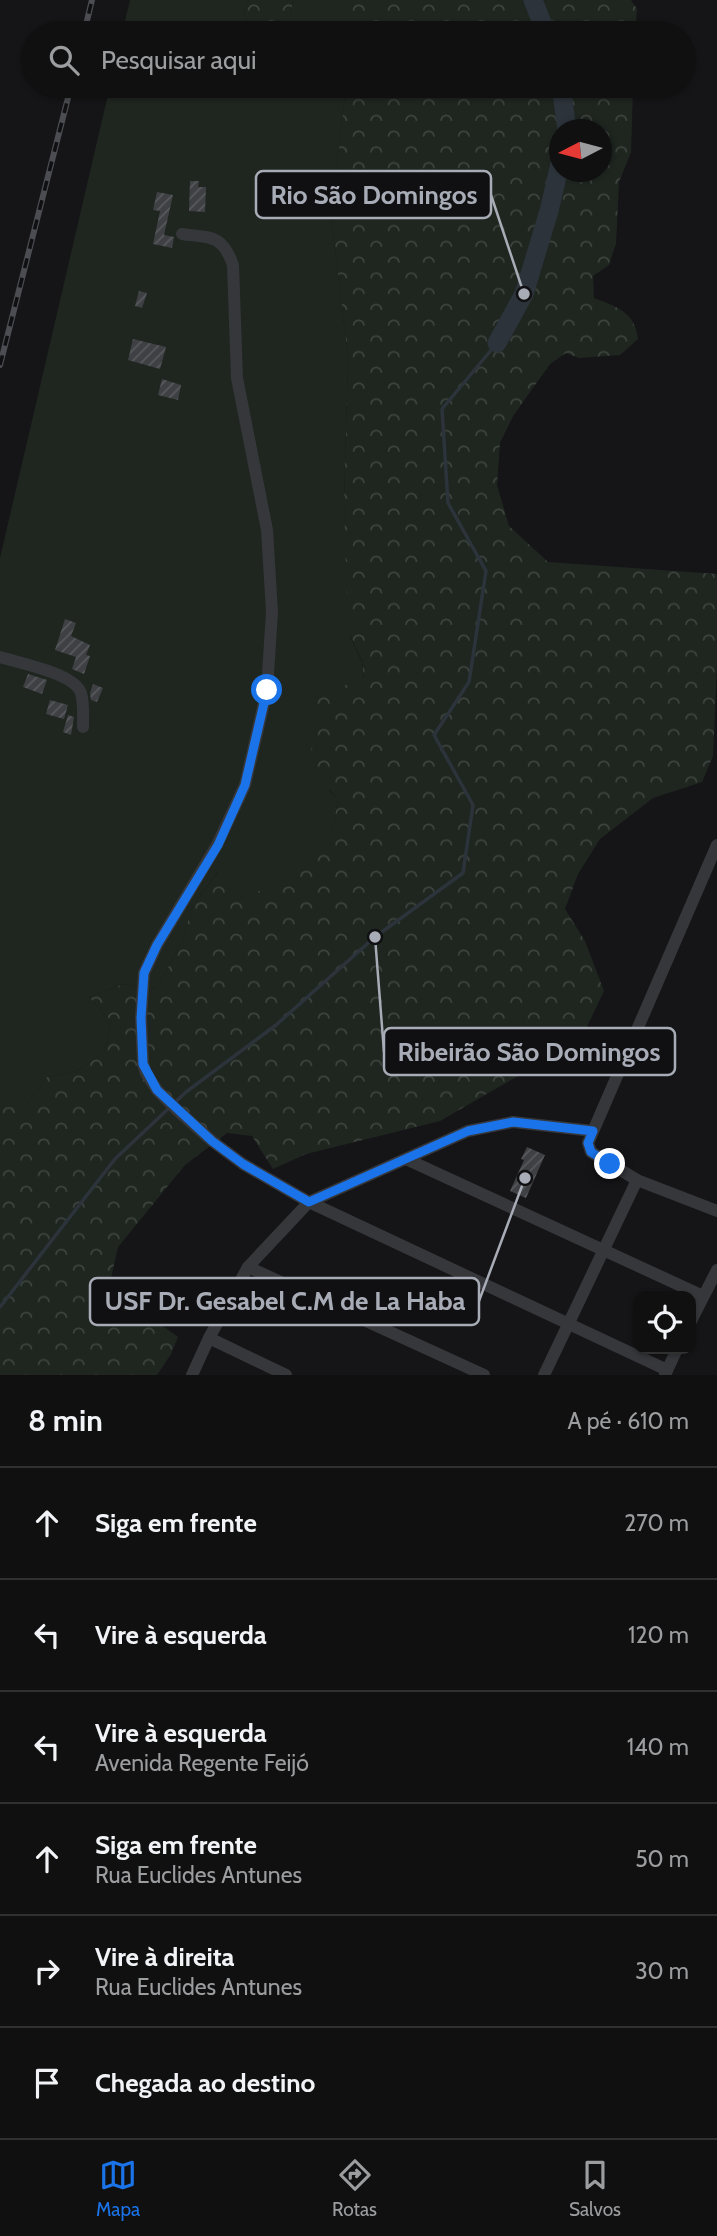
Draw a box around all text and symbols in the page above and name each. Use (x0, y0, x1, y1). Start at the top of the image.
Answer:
search box (21, 21, 696, 98)
icon: search (45, 41, 83, 79)
text: Pesquisar aqui (101, 44, 257, 76)
north arrow (549, 119, 612, 182)
callout: Rio São Domingos (256, 171, 491, 218)
text: Rio São Domingos (270, 179, 478, 211)
route start (251, 674, 282, 705)
callout: Ribeirão São Domingos (384, 1028, 675, 1075)
text: Ribeirão São Domingos (398, 1036, 660, 1068)
route end (594, 1148, 625, 1179)
callout: USF Dr. Gesabel C.M de La Haba (90, 1278, 479, 1325)
text: USF Dr. Gesabel C.M de La Haba (104, 1285, 466, 1317)
map controls (633, 1291, 696, 1354)
button: locate (633, 1291, 696, 1354)
text: 8 min (28, 1402, 103, 1439)
text: A pé · 610 m (567, 1407, 689, 1435)
icon: ahead (28, 1504, 66, 1542)
text: Siga em frente (95, 1507, 257, 1539)
text: 270 m (624, 1509, 689, 1537)
icon: left (28, 1616, 66, 1654)
text: Vire à esquerda (95, 1619, 267, 1651)
text: 120 m (628, 1621, 689, 1649)
text: Vire à esquerda (95, 1717, 267, 1749)
icon: left (28, 1728, 66, 1766)
text: 140 m (627, 1733, 689, 1761)
text: Avenida Regente Feijó (95, 1749, 309, 1777)
text: Siga em frente (95, 1829, 257, 1861)
icon: ahead (28, 1840, 66, 1878)
text: 50 m (635, 1845, 689, 1873)
text: Rua Euclides Antunes (95, 1861, 302, 1889)
text: Vire à direita (95, 1941, 235, 1973)
icon: right (28, 1952, 66, 1990)
text: 30 m (635, 1957, 689, 1985)
text: Rua Euclides Antunes (95, 1973, 302, 2001)
icon: arrive (28, 2064, 66, 2102)
text: Chegada ao destino (95, 2067, 315, 2099)
tab: Mapa (96, 2156, 140, 2221)
tab: Rotas (332, 2156, 377, 2221)
tab: Salvos (569, 2156, 621, 2221)

